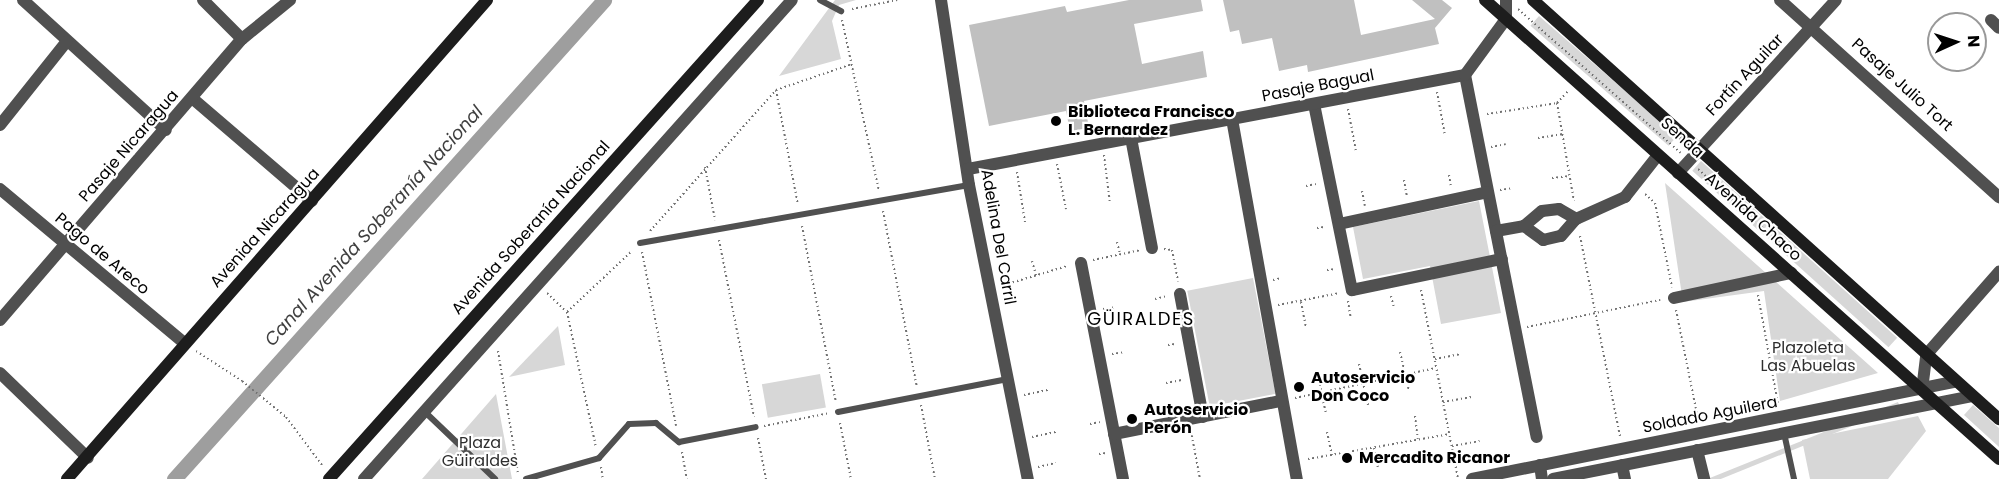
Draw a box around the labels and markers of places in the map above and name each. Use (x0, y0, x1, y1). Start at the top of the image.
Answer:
place label: Biblioteca Francisco L. Bernardez (1068, 102, 1234, 140)
marker: Biblioteca Francisco L. Bernardez (1049, 114, 1063, 128)
place label: Autoservicio Don Coco (1311, 368, 1415, 406)
marker: Autoservicio Don Coco (1292, 380, 1306, 394)
place label: Autoservicio Perón (1144, 400, 1248, 438)
marker: Autoservicio Perón (1125, 412, 1139, 426)
place label: Mercadito Ricanor (1359, 448, 1510, 468)
marker: Mercadito Ricanor (1340, 451, 1354, 465)

